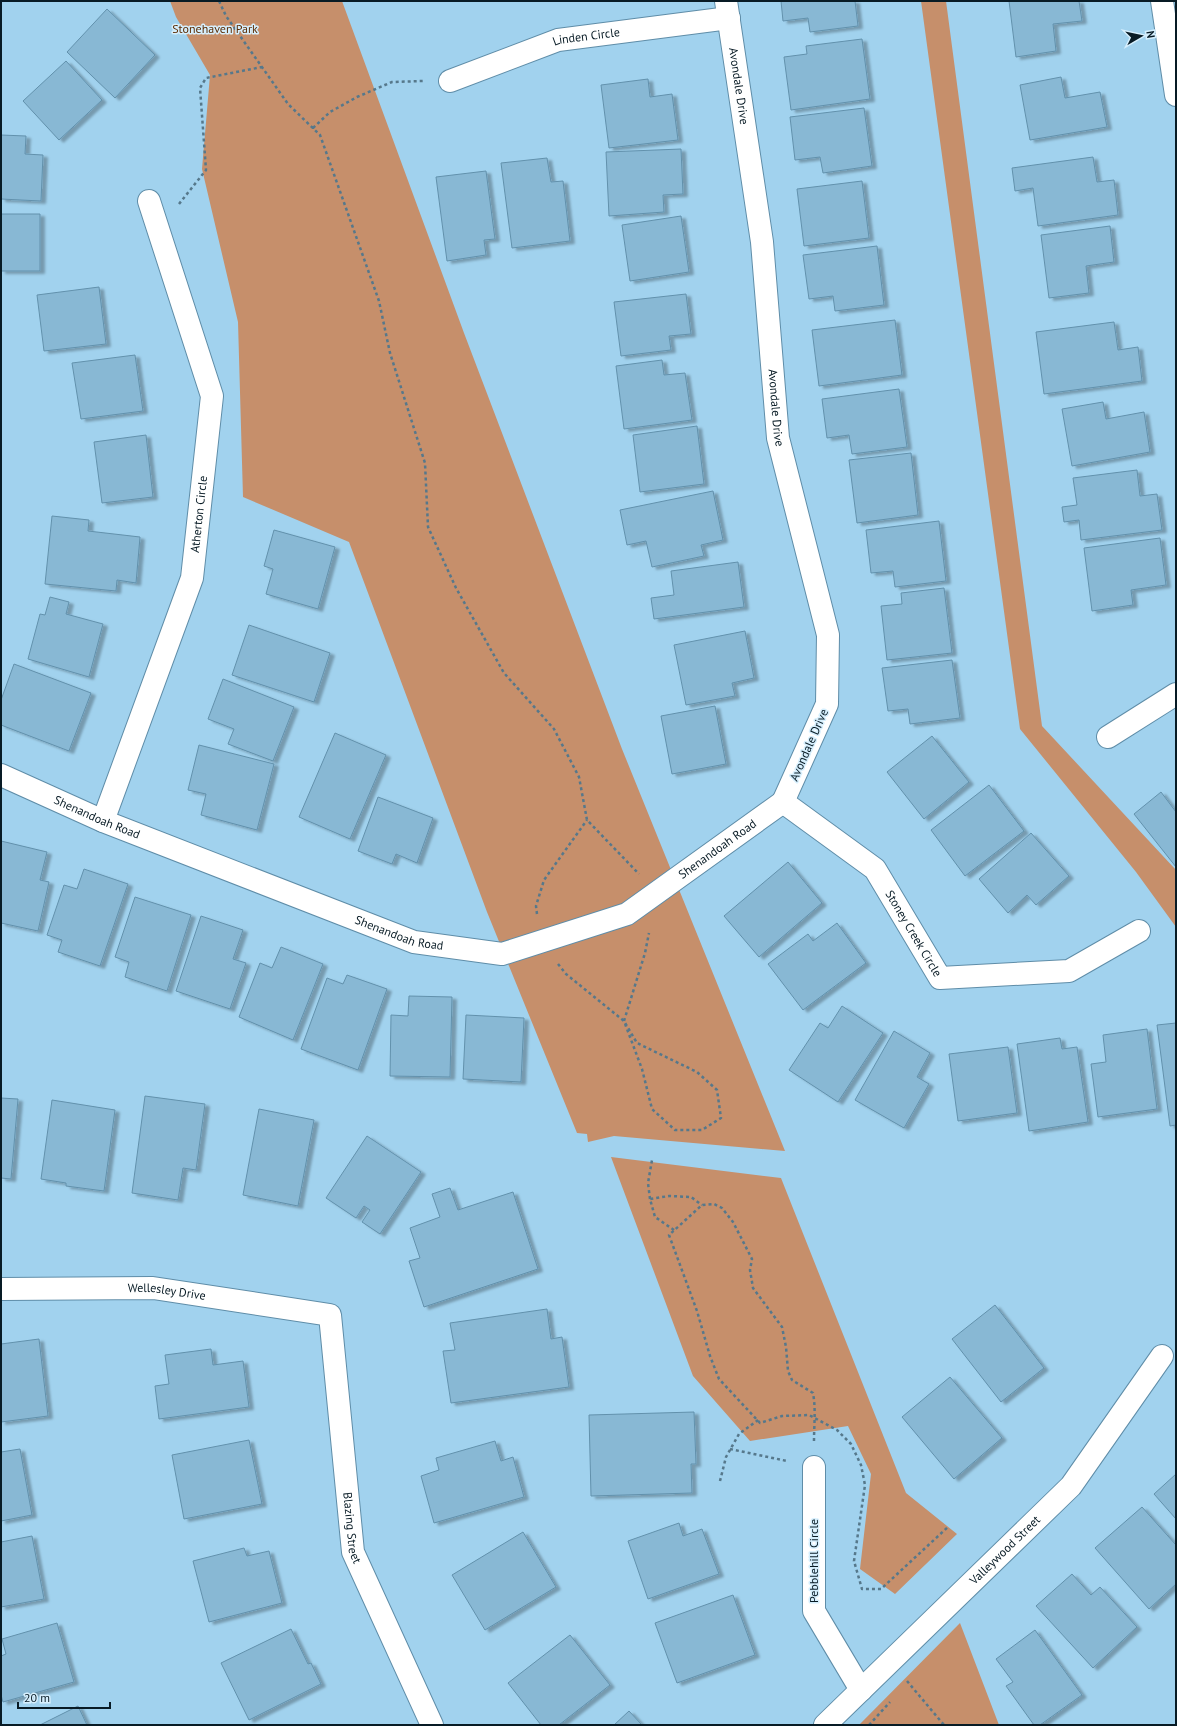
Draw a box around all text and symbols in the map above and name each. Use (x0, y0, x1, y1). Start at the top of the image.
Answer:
north arrow (1121, 16, 1161, 56)
park label: Stonehaven Park (172, 21, 258, 36)
street label: Linden Circle (550, 24, 621, 48)
text: N (1143, 30, 1158, 39)
street label: Avondale Drive (726, 47, 752, 125)
street label: Avondale Drive (765, 369, 788, 448)
street label: Atherton Circle (187, 475, 210, 553)
street label: Avondale Drive (786, 706, 831, 783)
street label: Shenandoah Road (52, 792, 142, 842)
street label: Shenandoah Road (675, 816, 759, 882)
street label: Stoney Creek Circle (882, 887, 946, 979)
street label: Shenandoah Road (353, 912, 444, 953)
street label: Wellesley Drive (128, 1280, 207, 1303)
street label: Blazing Street (340, 1491, 365, 1566)
street label: Valleywood Street (965, 1512, 1043, 1588)
street label: Pebblehill Circle (806, 1519, 821, 1603)
scale bar (18, 1684, 110, 1710)
text: 20 m (24, 1690, 50, 1705)

